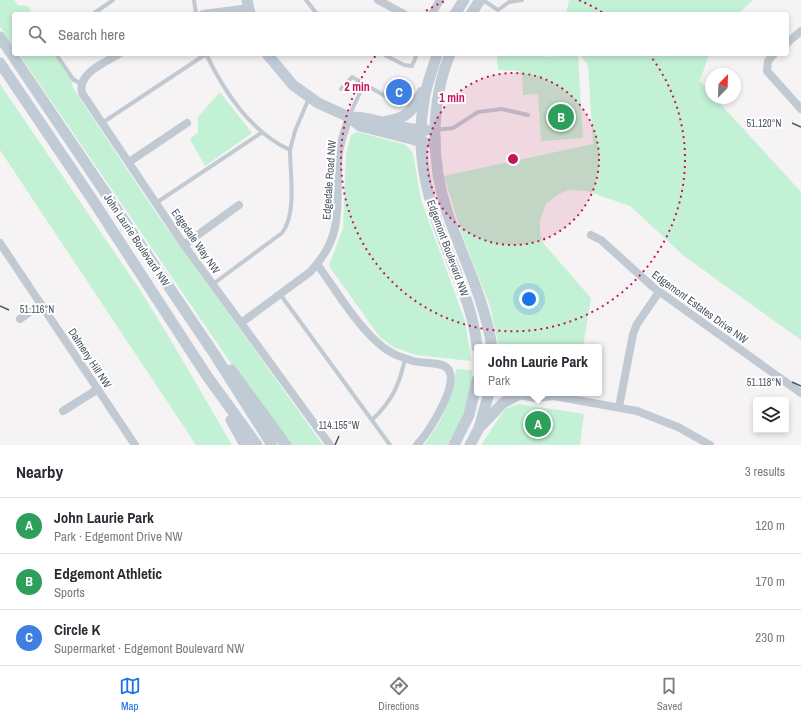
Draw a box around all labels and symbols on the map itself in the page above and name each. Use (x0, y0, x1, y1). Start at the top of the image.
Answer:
north arrow (705, 68, 741, 104)
pin: C (386, 77, 412, 107)
text: 2 min (344, 79, 370, 95)
text: 1 min (439, 90, 465, 106)
pin: B (548, 102, 574, 132)
text: 51.120°N (747, 117, 782, 130)
street label: Edgedale Road NW (319, 139, 339, 220)
centre of rings (506, 152, 520, 166)
street label: John Laurie Boulevard NW (101, 191, 173, 289)
street label: Edgemont Boulevard NW (424, 198, 472, 299)
street label: Edgedale Way NW (169, 206, 224, 276)
street label: Edgemont Estates Drive NW (649, 267, 751, 347)
your location (519, 289, 539, 309)
text: 51.116°N (20, 303, 54, 316)
street label: Dalmeny Hill NW (65, 325, 115, 391)
text: 51.118°N (747, 376, 781, 389)
pin: A (525, 409, 551, 439)
text: 114.155°W (319, 419, 360, 432)

